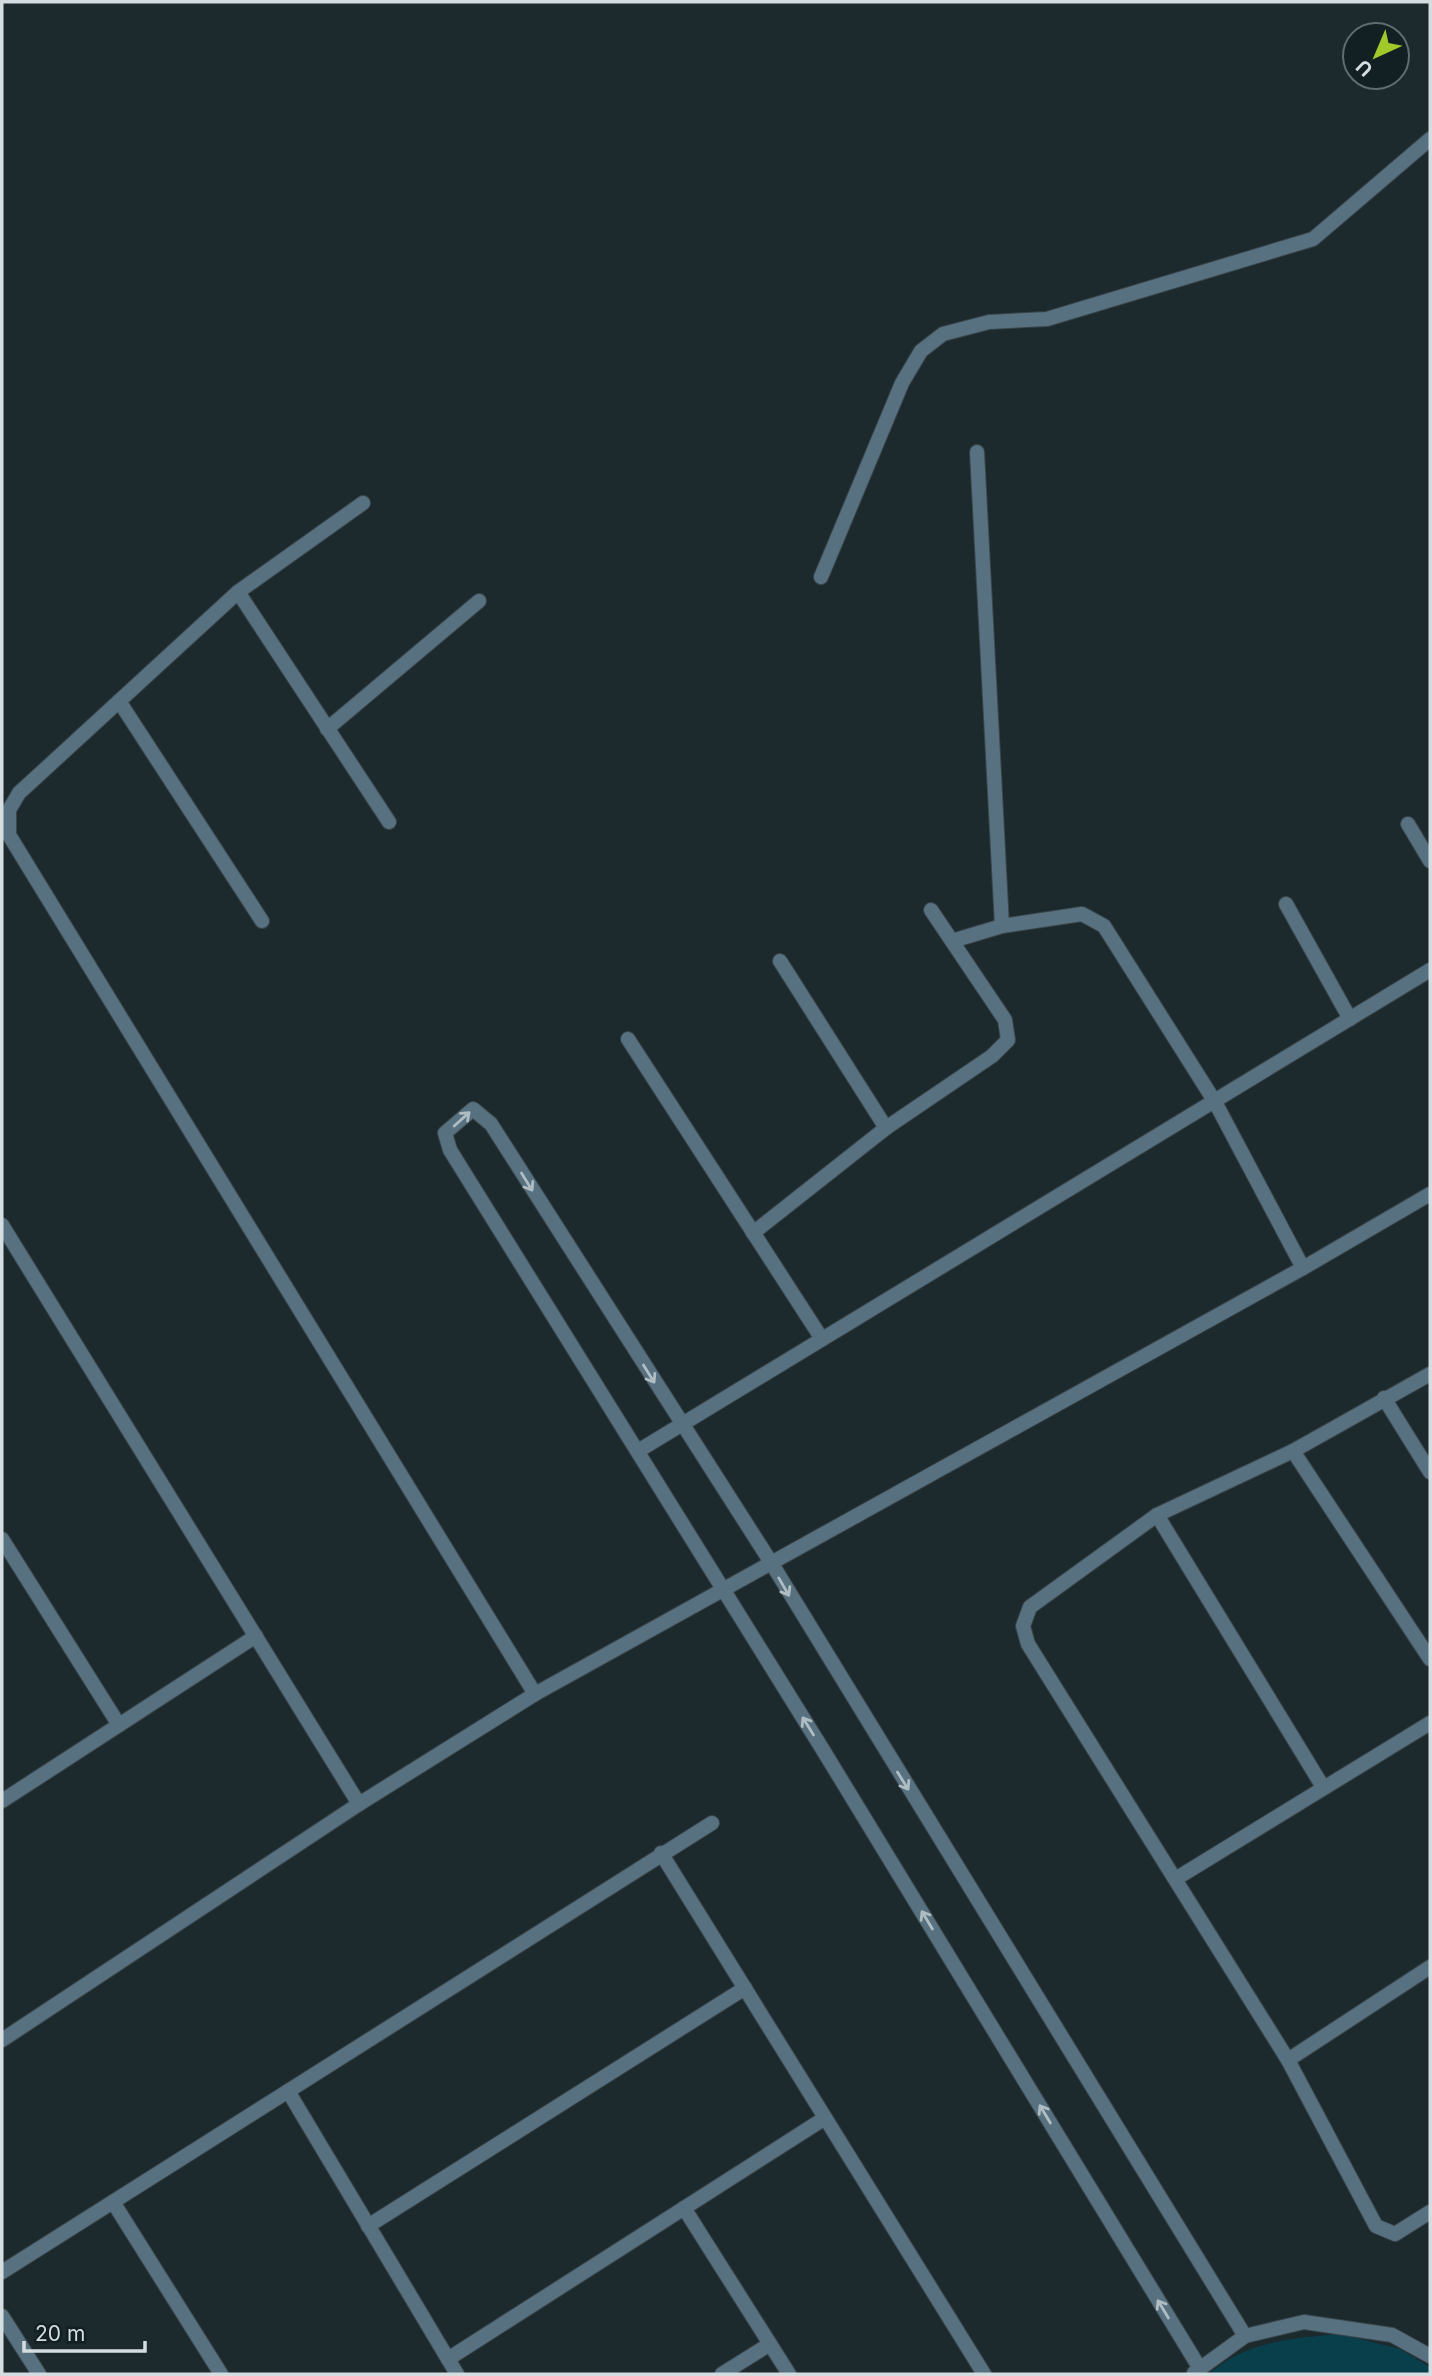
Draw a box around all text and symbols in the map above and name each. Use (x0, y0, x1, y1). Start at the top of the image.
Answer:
north arrow (1341, 21, 1411, 91)
text: U (1352, 55, 1378, 81)
one-way arrow (453, 1111, 471, 1127)
one-way arrow (521, 1171, 535, 1191)
one-way arrow (641, 1364, 656, 1383)
one-way arrow (777, 1576, 791, 1596)
one-way arrow (801, 1716, 815, 1736)
one-way arrow (896, 1770, 910, 1790)
one-way arrow (919, 1910, 933, 1930)
one-way arrow (1037, 2105, 1051, 2125)
one-way arrow (1156, 2299, 1170, 2319)
scale bar (24, 2310, 145, 2354)
text: 20 m (35, 2321, 85, 2346)

